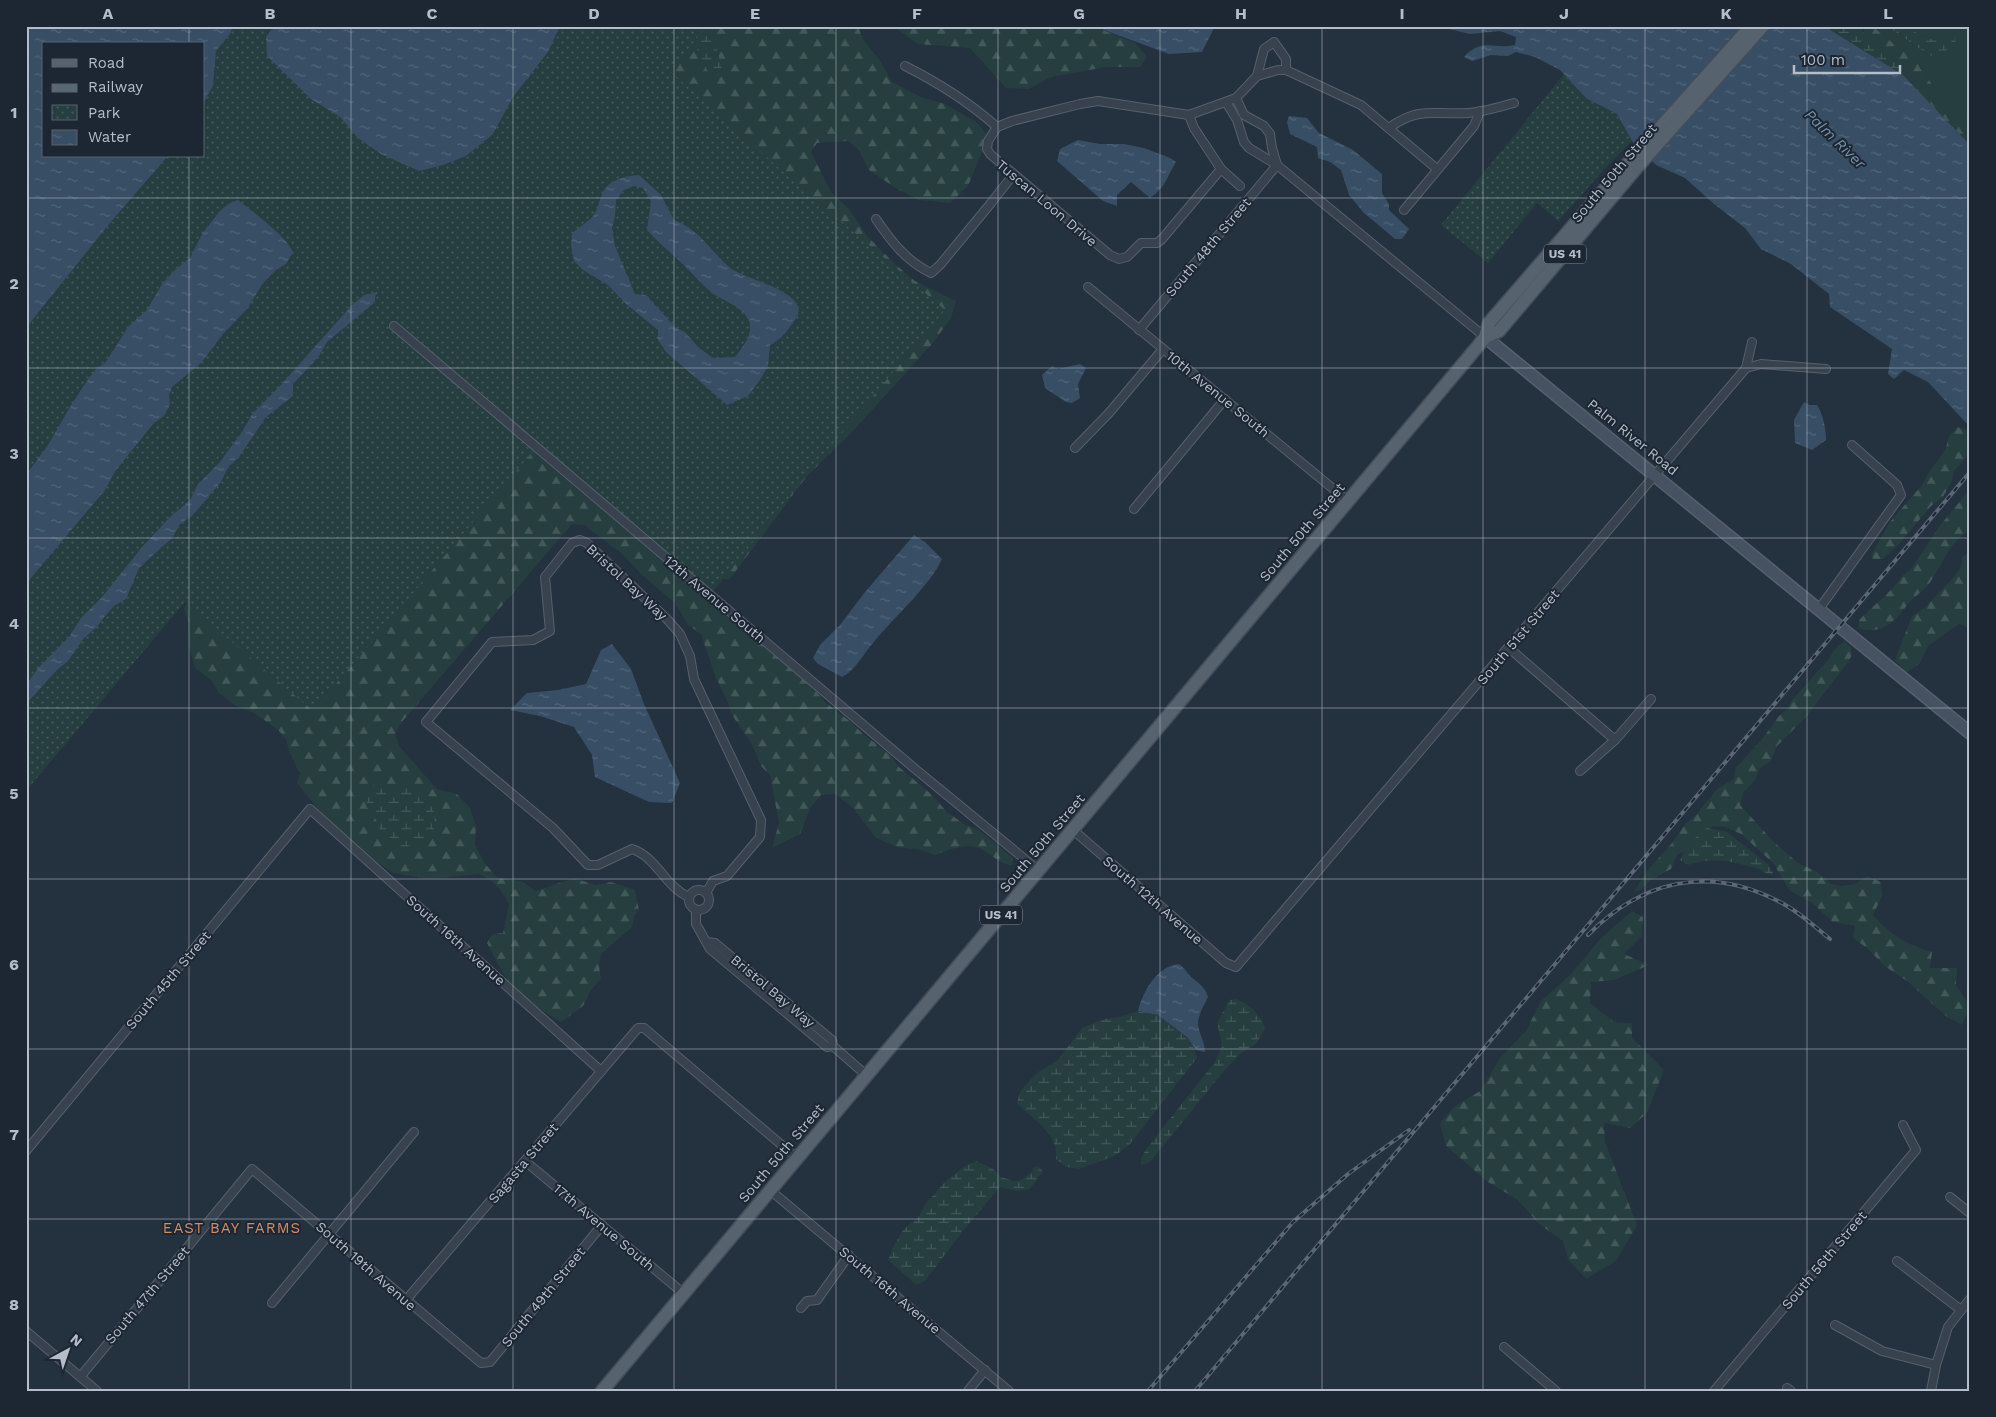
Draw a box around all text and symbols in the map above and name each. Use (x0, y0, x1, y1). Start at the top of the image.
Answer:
text: A (103, 4, 114, 23)
text: B (265, 4, 276, 23)
text: C (427, 4, 438, 23)
text: D (588, 4, 600, 23)
text: E (750, 4, 760, 23)
text: F (912, 4, 922, 23)
text: G (1073, 4, 1085, 23)
text: H (1235, 4, 1247, 23)
text: I (1399, 4, 1405, 23)
text: J (1559, 4, 1569, 23)
text: K (1720, 4, 1732, 23)
text: L (1883, 4, 1893, 23)
legend (42, 42, 205, 158)
scale bar (1794, 42, 1900, 74)
text: 100 m (1801, 51, 1845, 69)
text: Road (88, 54, 125, 72)
text: Railway (88, 78, 143, 96)
text: 1 (11, 103, 17, 122)
text: Park (88, 104, 121, 122)
water label: Palm River (1801, 106, 1870, 173)
street label: South 50th Street (1568, 120, 1660, 225)
text: Water (88, 128, 131, 146)
street label: Tuscan Loon Drive (994, 156, 1100, 250)
street label: South 48th Street (1162, 194, 1254, 300)
road number: US 41 (1544, 244, 1586, 264)
text: 2 (9, 274, 19, 293)
street label: 10th Avenue South (1163, 348, 1273, 440)
street label: Palm River Road (1585, 396, 1681, 478)
text: 3 (9, 444, 19, 463)
street label: South 50th Street (1256, 479, 1348, 584)
street label: Bristol Bay Way (583, 541, 671, 624)
street label: 12th Avenue South (661, 552, 769, 646)
street label: South 51st Street (1474, 586, 1562, 688)
text: 4 (9, 614, 19, 633)
text: 5 (9, 784, 19, 803)
street label: South 50th Street (996, 790, 1088, 895)
street label: South 12th Avenue (1100, 852, 1206, 948)
street label: South 16th Avenue (403, 891, 509, 989)
road number: US 41 (980, 906, 1022, 924)
street label: South 45th Street (122, 927, 214, 1032)
street label: Bristol Bay Way (728, 951, 819, 1031)
text: 6 (9, 955, 19, 974)
street label: South 50th Street (735, 1100, 827, 1205)
street label: Sagasta Street (485, 1119, 561, 1206)
text: 7 (9, 1125, 19, 1144)
street label: 17th Avenue South (550, 1180, 658, 1274)
street label: South 56th Street (1778, 1207, 1870, 1312)
street label: South 19th Avenue (313, 1218, 419, 1314)
district label: EAST BAY FARMS (163, 1219, 301, 1237)
street label: South 47th Street (102, 1243, 193, 1347)
street label: South 16th Avenue (836, 1243, 944, 1337)
street label: South 49th Street (498, 1244, 588, 1350)
text: 8 (9, 1295, 19, 1314)
north arrow (42, 1324, 92, 1374)
text: N (67, 1331, 85, 1350)

